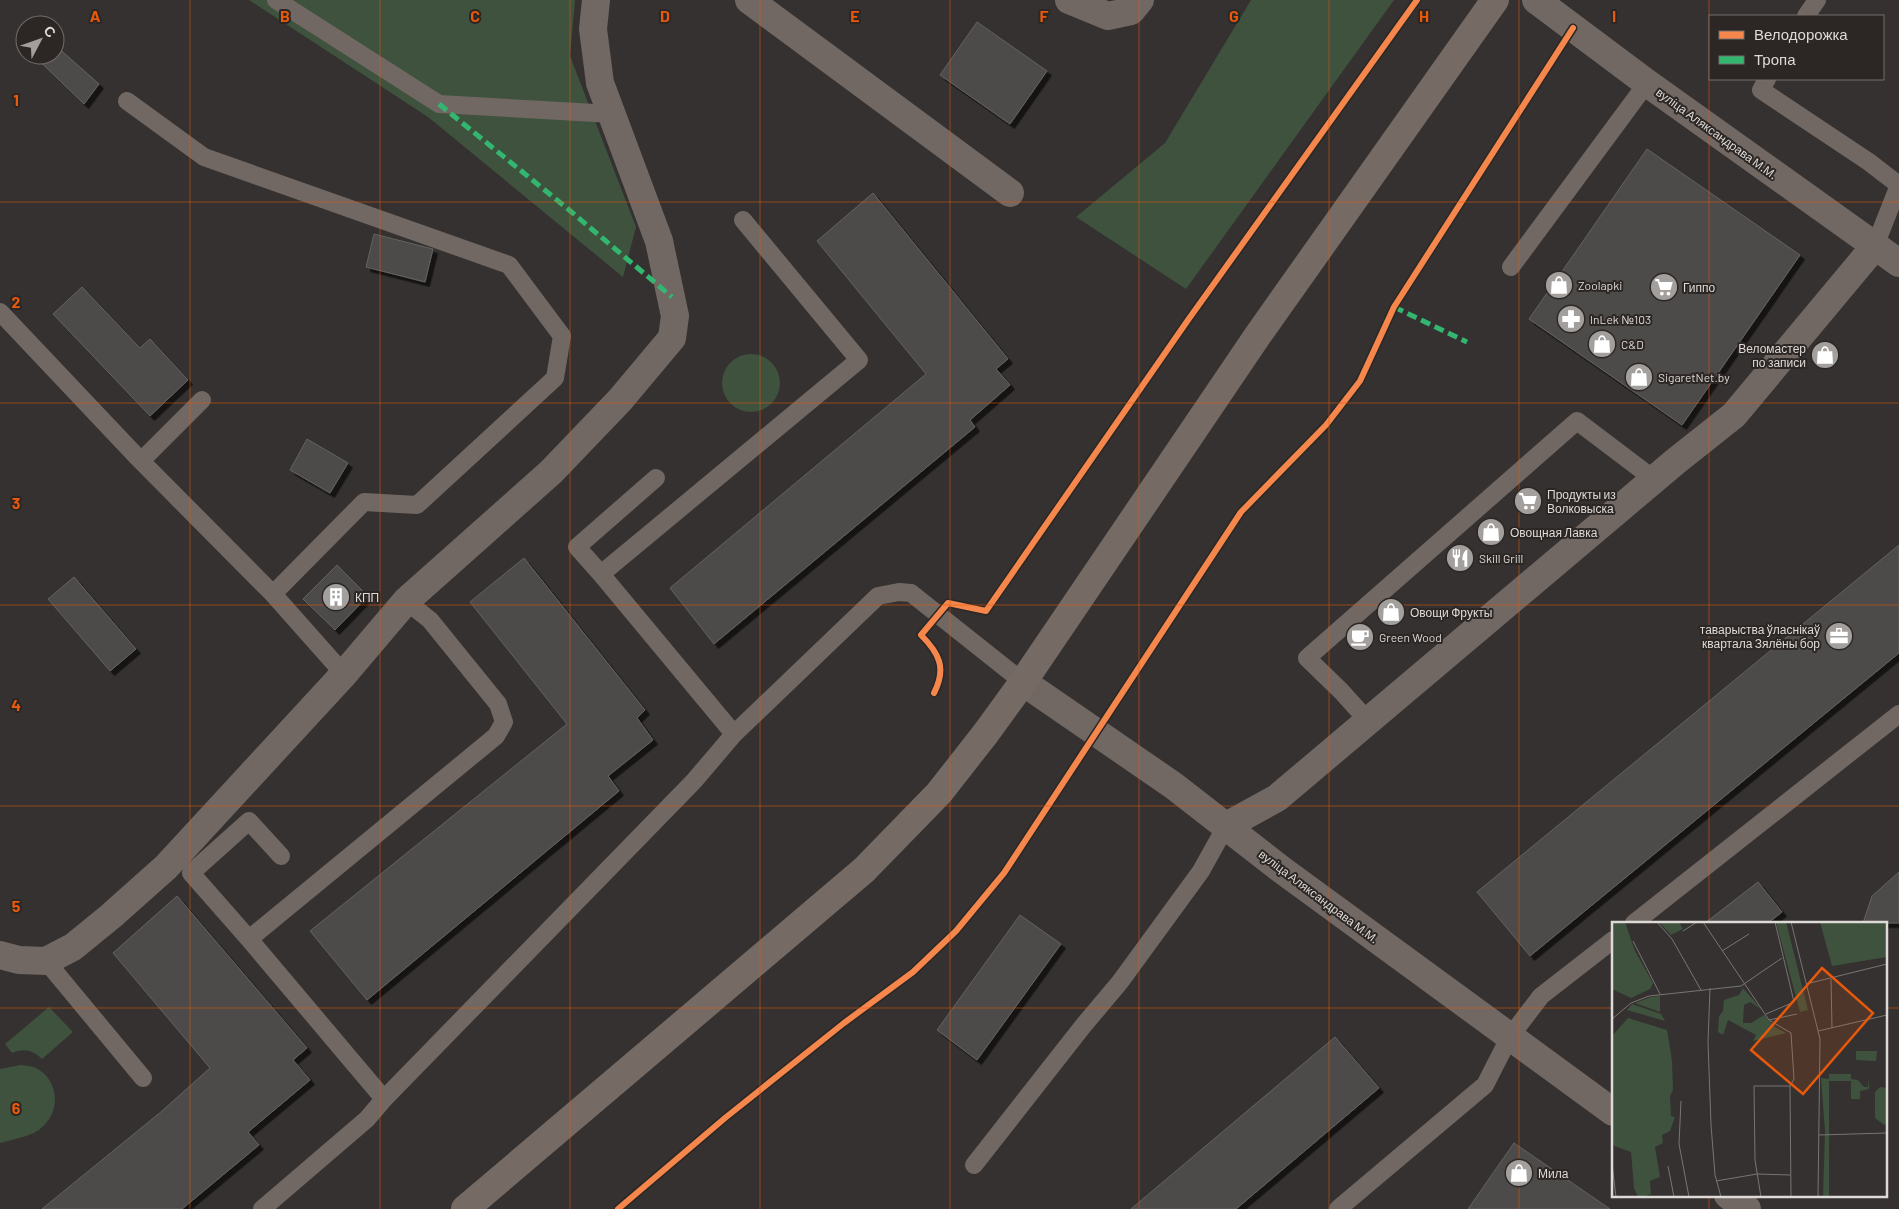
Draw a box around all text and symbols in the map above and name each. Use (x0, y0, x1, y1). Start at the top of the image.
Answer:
text: A (90, 6, 101, 25)
text: B (280, 6, 290, 25)
text: C (470, 6, 480, 25)
text: D (660, 6, 670, 25)
text: E (850, 6, 860, 25)
text: F (1040, 6, 1049, 25)
text: G (1229, 6, 1239, 25)
text: H (1419, 6, 1429, 25)
text: I (1612, 6, 1616, 25)
north arrow (15, 15, 65, 65)
legend (1709, 15, 1884, 80)
text: С (40, 22, 60, 41)
text: Велодорожка (1754, 25, 1848, 43)
text: Тропа (1754, 50, 1796, 68)
street label: вуліца Аляксандрава М.М. (1653, 84, 1780, 182)
text: 1 (13, 90, 19, 109)
shop icon: Zoolapki (1544, 270, 1574, 300)
supermarket icon: Гиппо (1649, 272, 1679, 302)
place label: Zoolapki (1578, 278, 1622, 292)
place label: Гиппо (1683, 280, 1716, 294)
text: 2 (12, 292, 21, 311)
pharmacy icon: InLek №103 (1556, 304, 1586, 334)
place label: InLek №103 (1590, 312, 1651, 326)
shop icon: C&D (1587, 329, 1617, 359)
place label: C&D (1621, 337, 1644, 351)
shop icon: Веломастер по записи (1810, 340, 1840, 370)
place label: Веломастер по записи (1738, 341, 1806, 369)
shop icon: SigaretNet.by (1624, 362, 1654, 392)
place label: SigaretNet.by (1658, 370, 1730, 384)
supermarket icon: Продукты из Волковыска (1513, 486, 1543, 516)
place label: Продукты из Волковыска (1547, 487, 1616, 515)
text: 3 (12, 493, 20, 512)
shop icon: Овощная Лавка (1476, 517, 1506, 547)
place label: Овощная Лавка (1510, 525, 1598, 540)
restaurant icon: Skill Grill (1445, 543, 1475, 573)
place label: Skill Grill (1479, 551, 1523, 565)
building icon: КПП (321, 582, 351, 612)
place label: КПП (355, 590, 379, 604)
shop icon: Овощи Фрукты (1376, 597, 1406, 627)
place label: Овощи Фрукты (1410, 605, 1492, 620)
office icon: таварыства ўласнікаў квартала Зялёны бор (1824, 621, 1854, 651)
cafe icon: Green Wood (1345, 622, 1375, 652)
place label: таварыства ўласнікаў квартала Зялёны бор (1700, 622, 1820, 651)
place label: Green Wood (1379, 630, 1442, 644)
text: 4 (11, 695, 21, 714)
street label: вуліца Аляксандрава М.М. (1256, 846, 1382, 946)
text: 5 (12, 896, 21, 915)
inset map (1612, 922, 1886, 1196)
text: 6 (12, 1098, 21, 1117)
shop icon: Мила (1504, 1158, 1534, 1188)
place label: Мила (1538, 1166, 1569, 1180)

